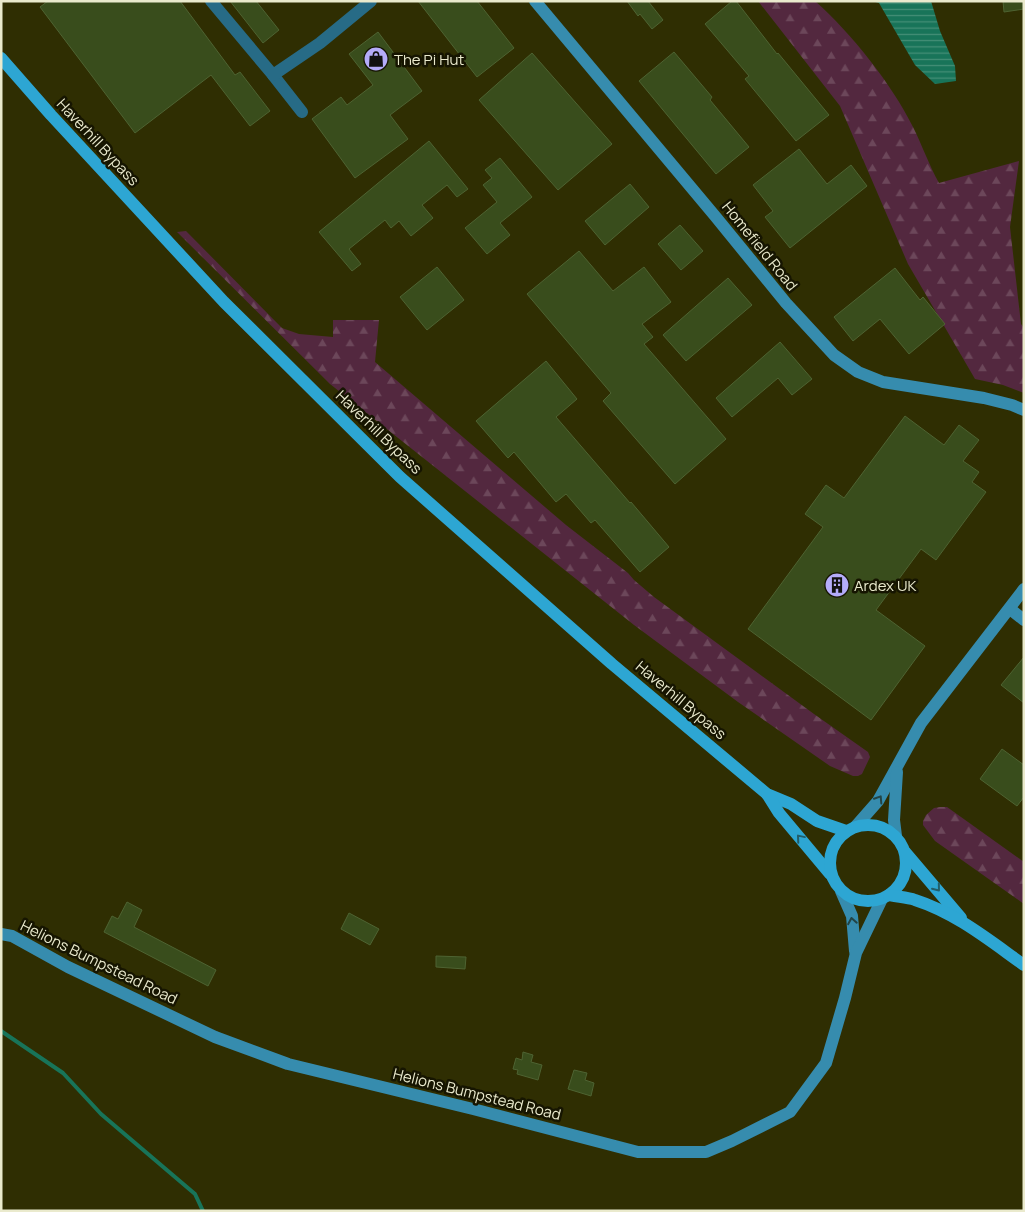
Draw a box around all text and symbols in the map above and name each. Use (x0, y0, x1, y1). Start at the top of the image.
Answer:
shop icon: The Pi Hut (363, 46, 389, 72)
place label: The Pi Hut (394, 49, 464, 70)
street label: Haverhill Bypass (52, 94, 144, 190)
street label: Homefield Road (717, 197, 803, 295)
street label: Haverhill Bypass (331, 385, 427, 479)
building icon: Ardex UK (824, 572, 850, 598)
place label: Ardex UK (854, 575, 917, 596)
street label: Haverhill Bypass (631, 656, 731, 744)
one-way arrow (872, 796, 882, 805)
one-way arrow (798, 835, 806, 844)
one-way arrow (931, 883, 940, 892)
street label: Helions Bumpstead Road (17, 915, 181, 1009)
one-way arrow (847, 917, 857, 926)
street label: Helions Bumpstead Road (391, 1063, 563, 1125)

